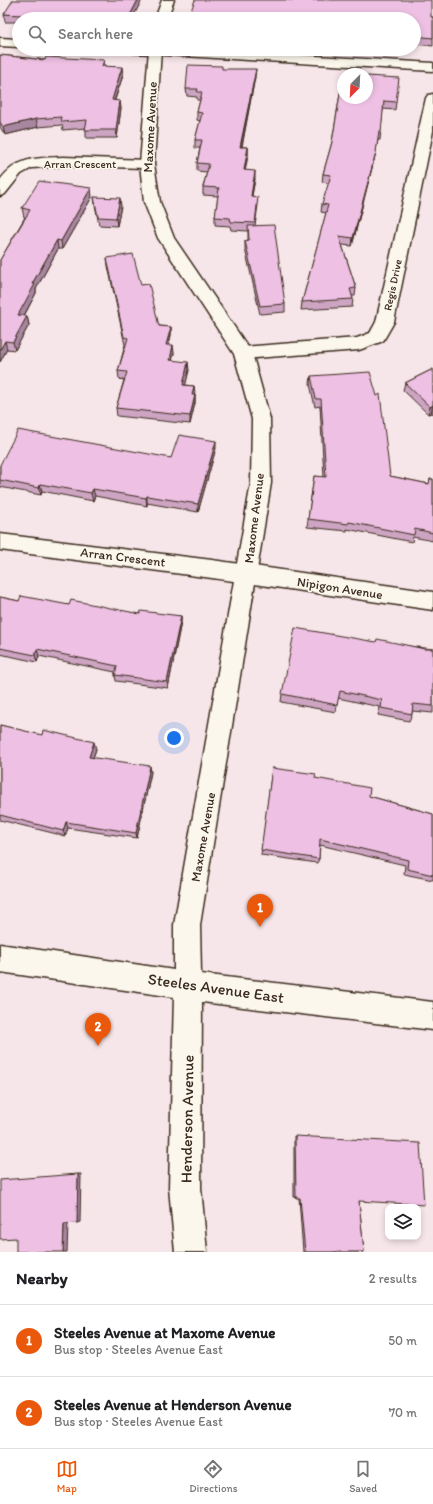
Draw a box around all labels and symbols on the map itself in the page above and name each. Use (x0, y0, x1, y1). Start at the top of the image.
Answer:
north arrow (337, 68, 373, 104)
street label: Maxome Avenue (140, 81, 160, 173)
street label: Arran Crescent (44, 158, 116, 171)
street label: Regis Drive (381, 258, 405, 312)
street label: Maxome Avenue (241, 472, 267, 564)
street label: Arran Crescent (80, 544, 166, 570)
street label: Nipigon Avenue (296, 574, 384, 602)
your location (164, 728, 184, 748)
street label: Maxome Avenue (188, 791, 218, 883)
pin: 1 (247, 894, 273, 927)
street label: Steeles Avenue East (147, 969, 285, 1007)
pin: 2 (85, 1013, 111, 1046)
street label: Henderson Avenue (176, 1054, 198, 1183)

